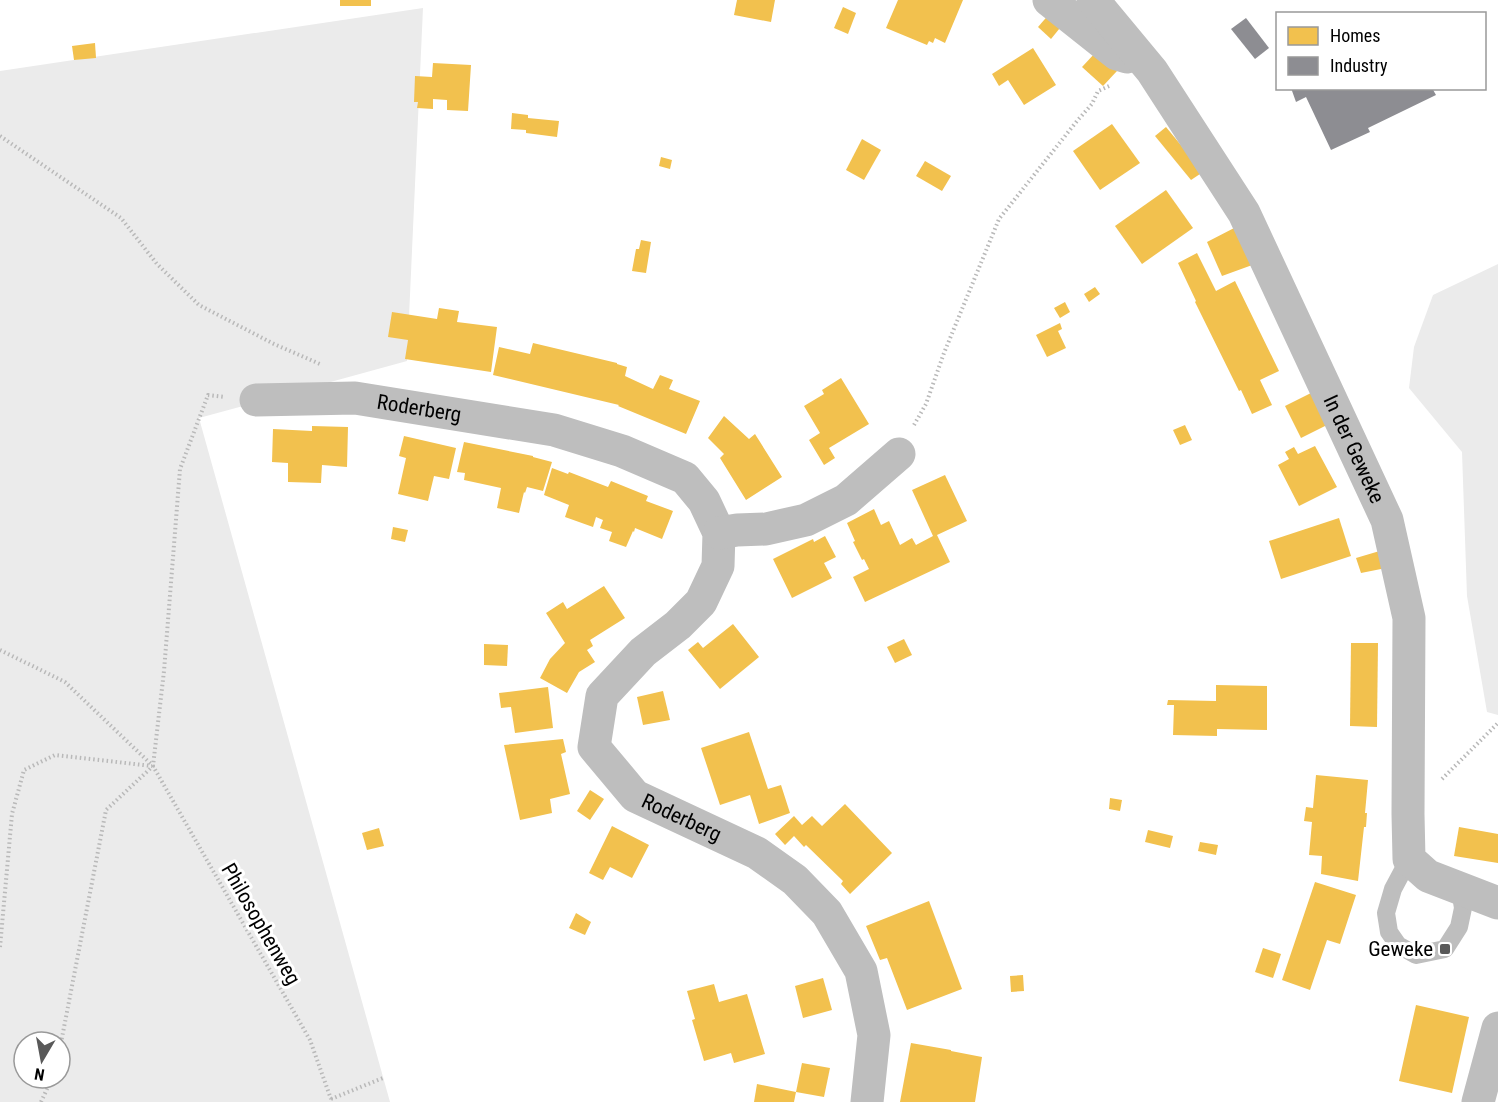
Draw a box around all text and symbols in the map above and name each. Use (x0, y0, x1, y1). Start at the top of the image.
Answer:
legend (1276, 12, 1486, 90)
text: Homes (1330, 25, 1380, 46)
text: Industry (1330, 55, 1388, 76)
street label: Roderberg (375, 390, 463, 427)
street label: In der Geweke (1318, 391, 1390, 507)
street label: Roderberg (638, 789, 725, 847)
street label: Philosophenweg (216, 859, 306, 989)
place label: Geweke (1368, 937, 1433, 961)
marker: Geweke (1438, 942, 1452, 956)
north arrow (12, 1030, 72, 1090)
text: N (33, 1064, 46, 1084)

